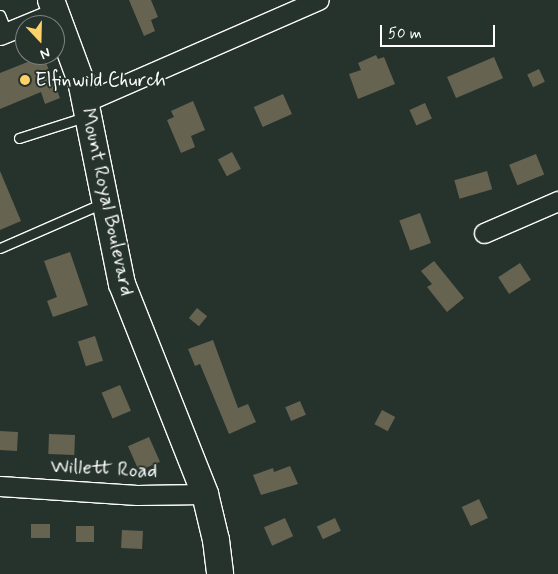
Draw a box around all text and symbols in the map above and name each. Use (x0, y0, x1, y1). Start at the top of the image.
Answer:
north arrow (15, 15, 65, 65)
scale bar (383, 15, 498, 47)
text: 50 m (388, 24, 422, 44)
text: N (37, 43, 53, 63)
place label: Elfinwild Church (35, 68, 171, 92)
marker: Elfinwild Church (19, 74, 31, 86)
street label: Mount Royal Boulevard (76, 107, 138, 297)
street label: Willett Road (50, 454, 158, 484)

